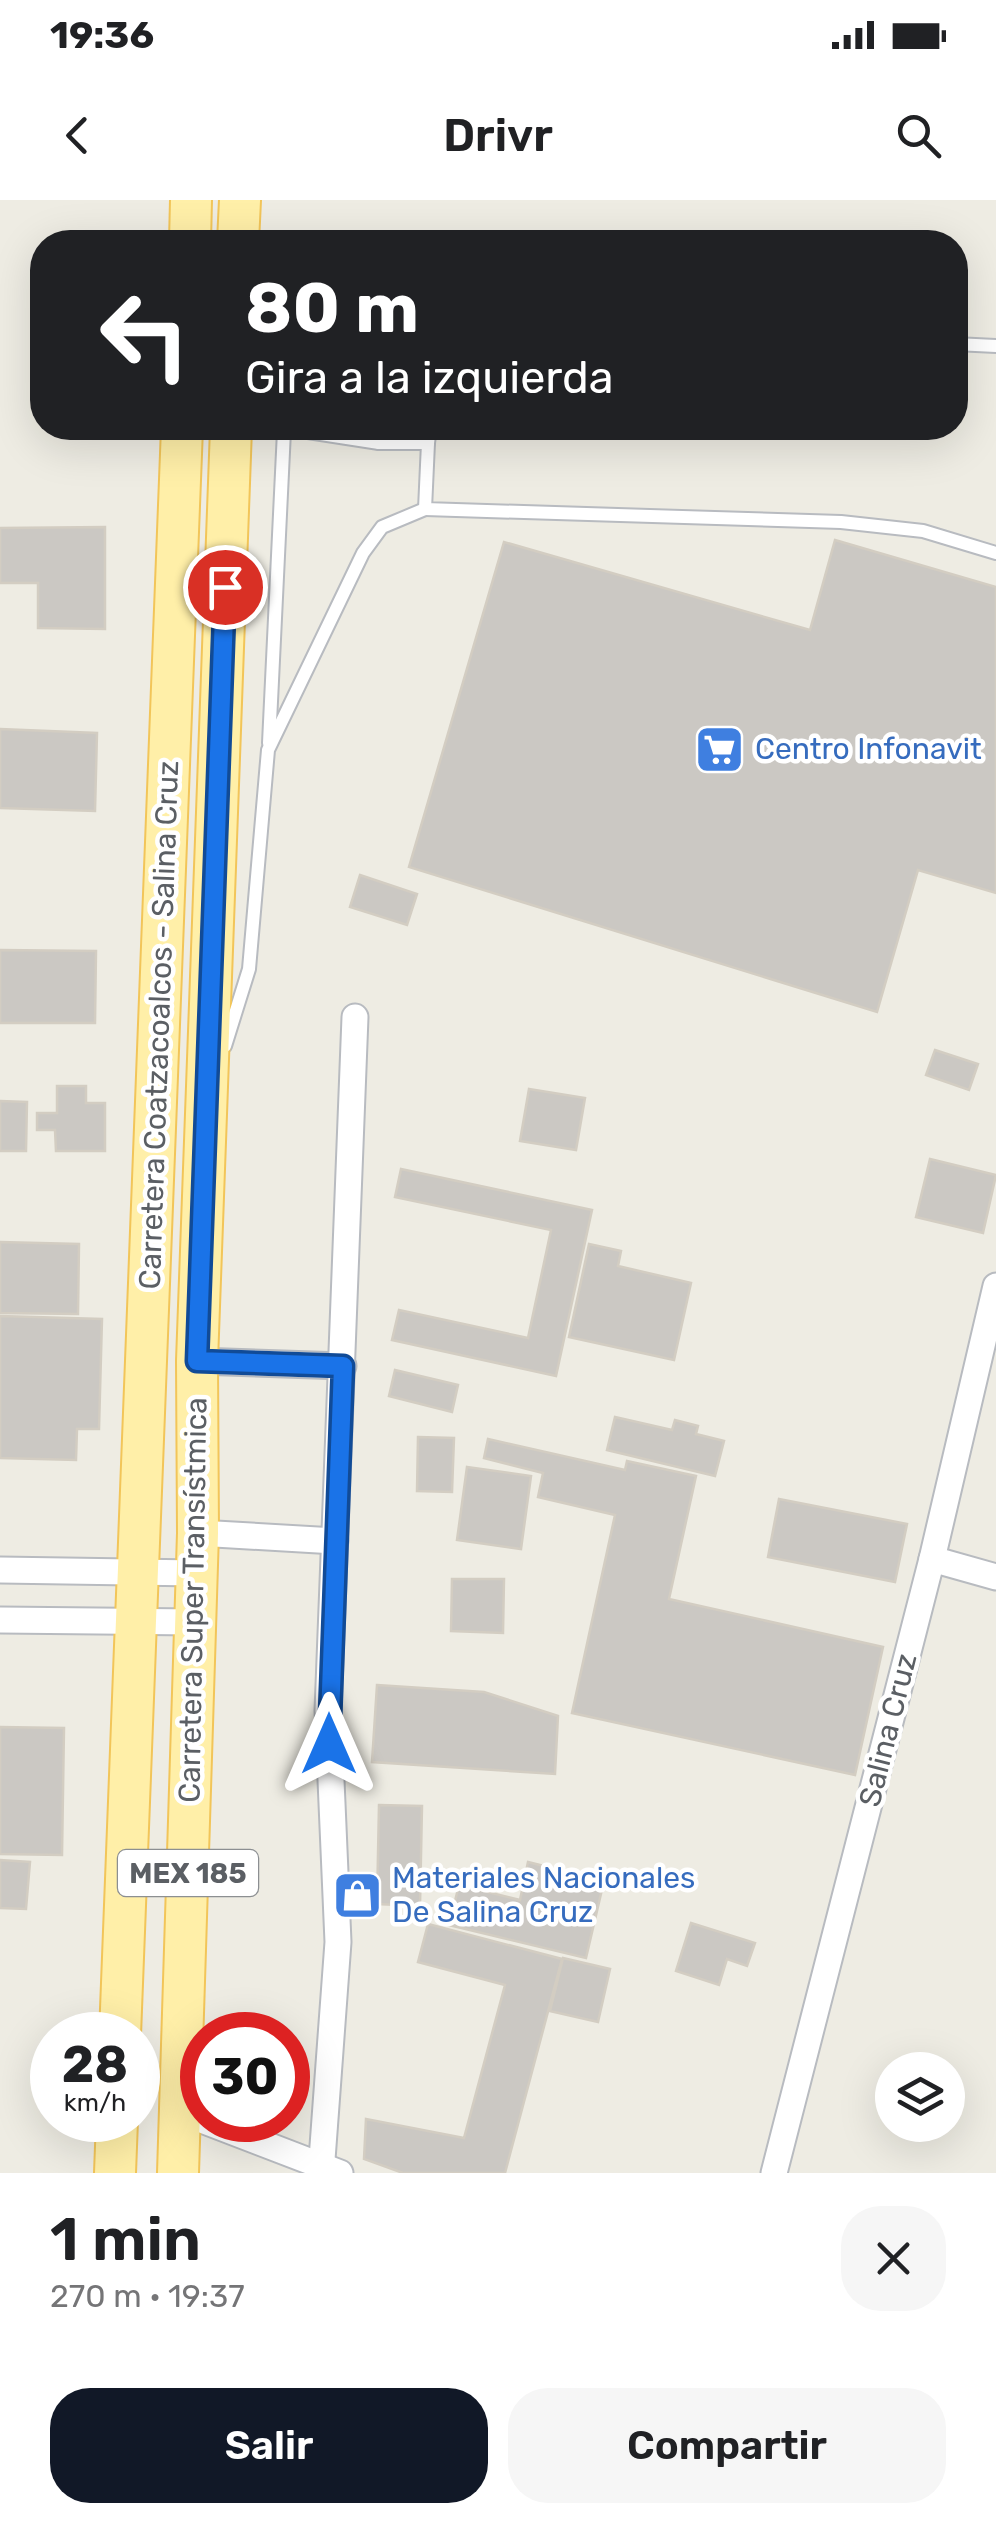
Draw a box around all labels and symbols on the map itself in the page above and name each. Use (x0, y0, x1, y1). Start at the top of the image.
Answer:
pin (183, 545, 268, 630)
supermarket icon: Centro Infonavit (694, 723, 746, 775)
place label: Centro Infonavit (755, 731, 982, 767)
street label: Carretera Coatzacoalcos - Salina Cruz (132, 760, 186, 1290)
street label: Carretera Super Transístmica (171, 1397, 215, 1803)
street label: Salina Cruz (852, 1650, 924, 1810)
position arrow (277, 1692, 381, 1796)
road number: MEX 185 (118, 1850, 258, 1896)
place label: Materiales Nacionales De Salina Cruz (392, 1860, 695, 1930)
shop icon: Materiales Nacionales De Salina Cruz (331, 1869, 383, 1921)
speed limit sign: 30 (180, 2012, 310, 2142)

